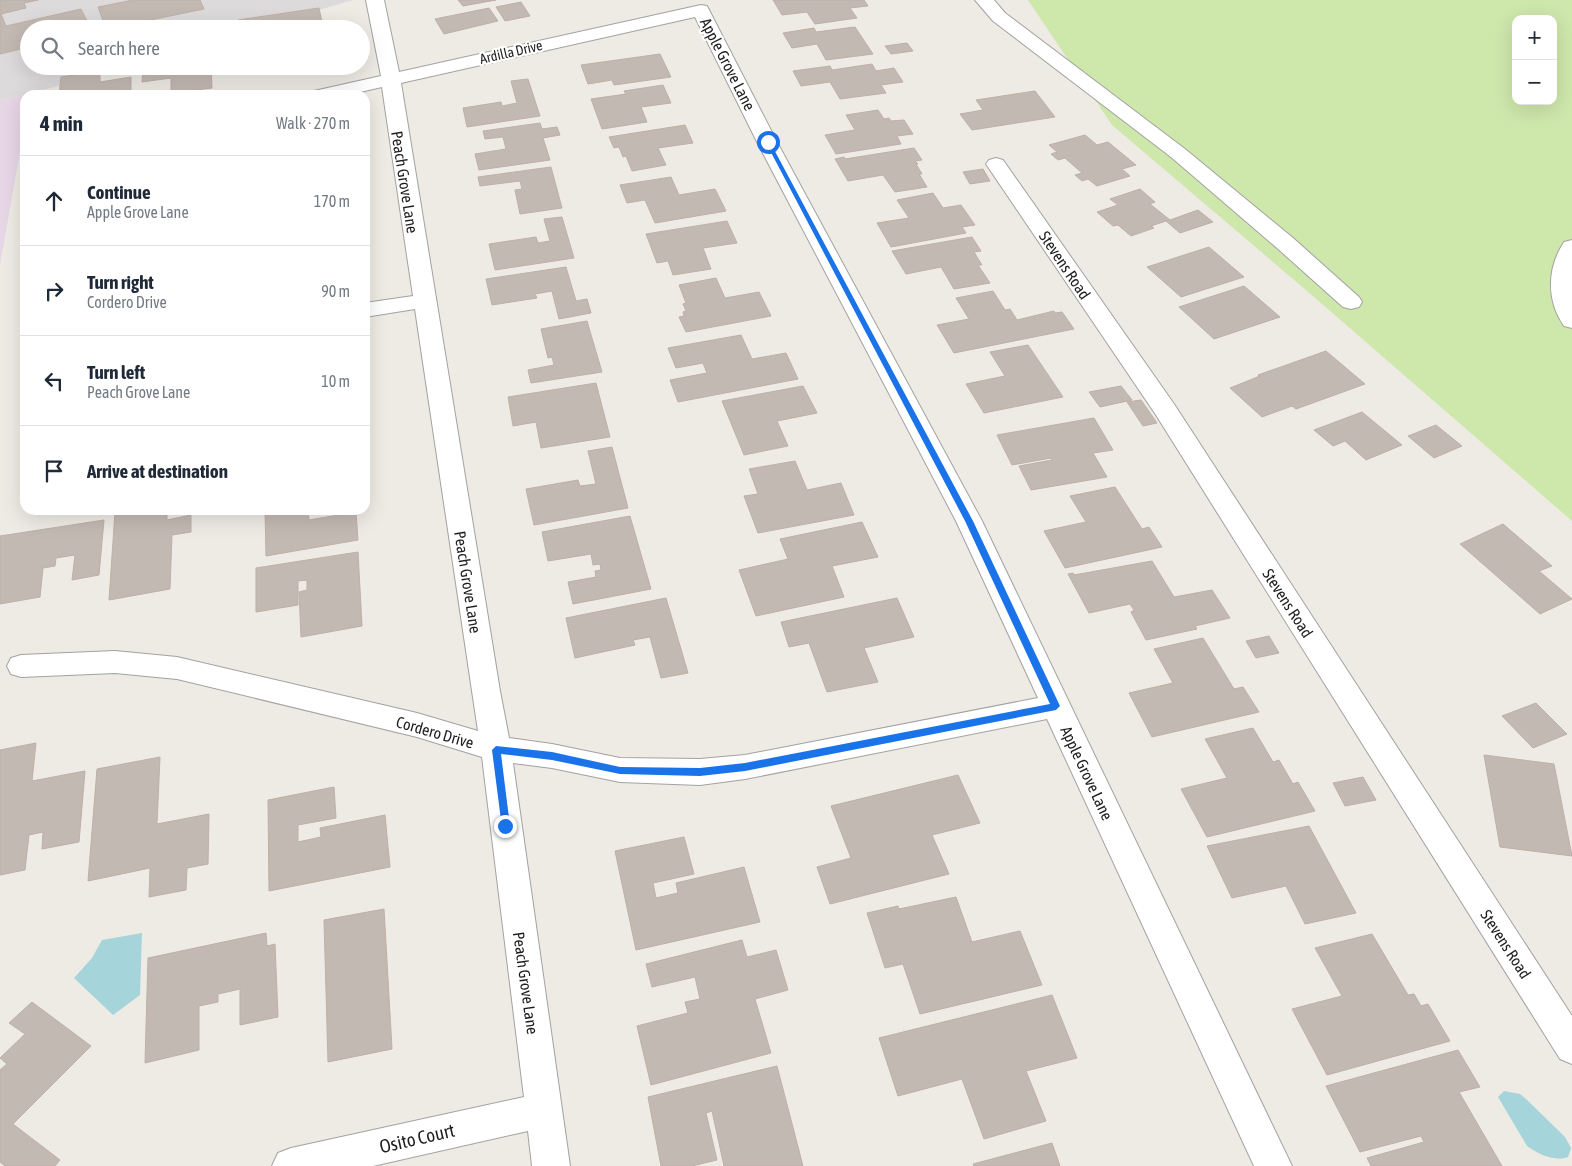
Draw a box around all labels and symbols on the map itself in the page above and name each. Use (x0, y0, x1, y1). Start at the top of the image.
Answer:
street label: Apple Grove Lane (696, 15, 759, 114)
street label: Ardilla Drive (478, 37, 544, 67)
street label: Peach Grove Lane (388, 130, 422, 234)
route start (757, 131, 780, 154)
street label: Stevens Road (1036, 228, 1094, 302)
street label: Peach Grove Lane (451, 530, 485, 634)
street label: Stevens Road (1259, 565, 1317, 641)
street label: Cordero Drive (394, 712, 476, 752)
street label: Apple Grove Lane (1056, 723, 1117, 823)
route end (494, 815, 517, 838)
street label: Stevens Road (1477, 906, 1535, 982)
street label: Peach Grove Lane (510, 931, 542, 1035)
street label: Osito Court (377, 1119, 457, 1157)

